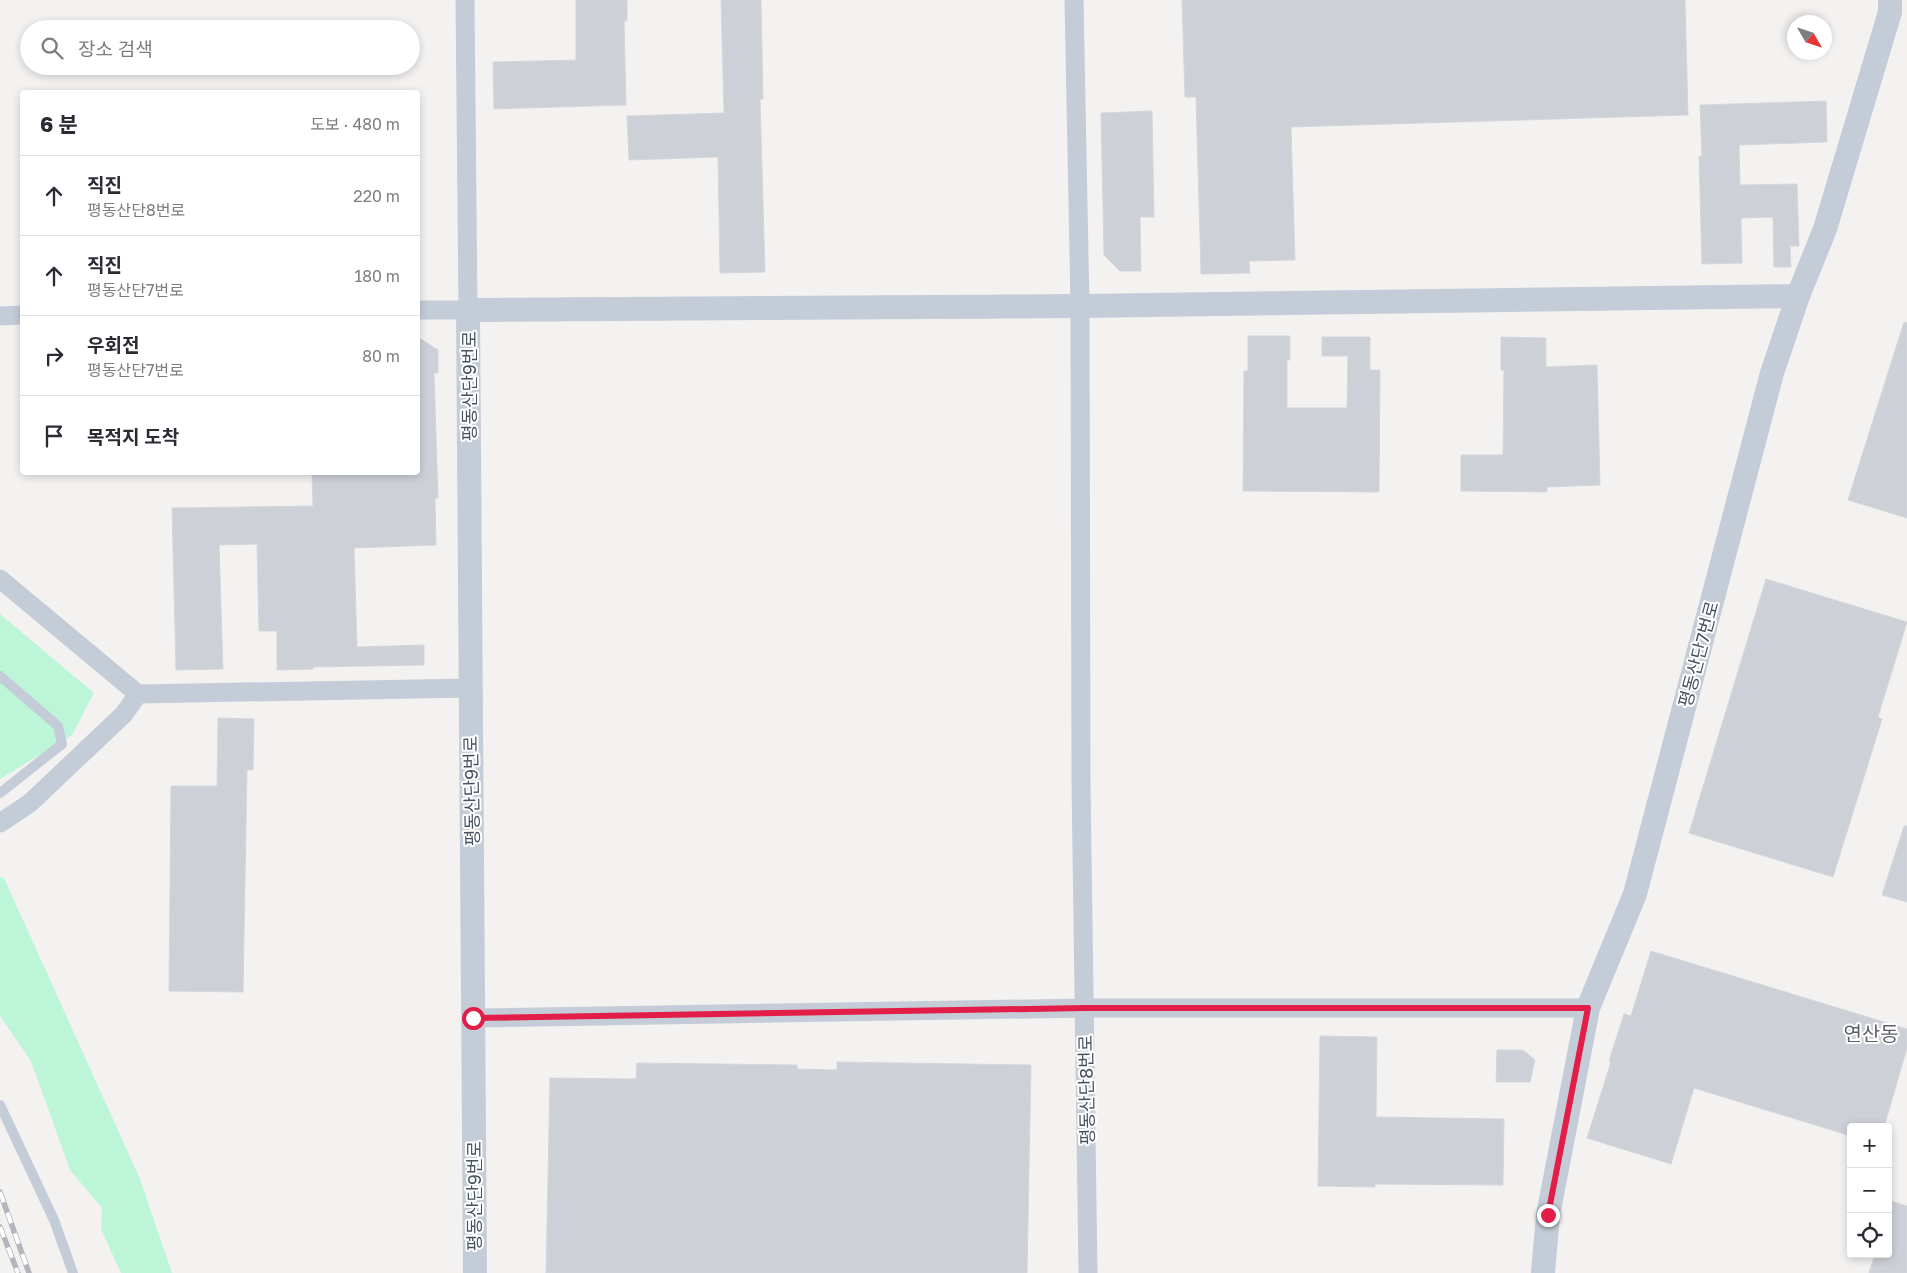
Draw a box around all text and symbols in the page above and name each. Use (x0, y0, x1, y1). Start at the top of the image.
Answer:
north arrow (1787, 15, 1832, 60)
search box (20, 20, 420, 75)
icon: search (38, 34, 66, 62)
text: 장소 검색 (78, 37, 153, 60)
text: 6 분 (40, 111, 78, 137)
text: 도보 · 480 m (310, 114, 400, 134)
text: 직진 (87, 173, 122, 196)
icon: ahead (40, 182, 68, 210)
text: 220 m (353, 186, 400, 206)
text: 평동산단8번로 (87, 200, 185, 220)
text: 직진 (87, 253, 122, 276)
icon: ahead (40, 262, 68, 290)
text: 180 m (354, 266, 400, 286)
text: 평동산단7번로 (87, 280, 184, 300)
street label: 평동산단9번로 (458, 331, 480, 441)
text: 우회전 (87, 333, 139, 356)
icon: right (40, 342, 68, 370)
text: 80 m (362, 346, 400, 366)
text: 평동산단7번로 (87, 360, 184, 380)
icon: arrive (40, 422, 68, 450)
text: 목적지 도착 (87, 425, 179, 448)
street label: 평동산단7번로 (1673, 599, 1723, 709)
street label: 평동산단9번로 (459, 736, 483, 846)
route start (462, 1007, 485, 1030)
district label: 연산동 (1843, 1021, 1899, 1045)
street label: 평동산단8번로 (1074, 1035, 1098, 1145)
map controls (1847, 1123, 1892, 1258)
button: + (1847, 1123, 1892, 1168)
street label: 평동산단9번로 (463, 1141, 485, 1251)
button: − (1847, 1168, 1892, 1213)
route end (1537, 1204, 1560, 1227)
button: locate (1847, 1213, 1892, 1258)

